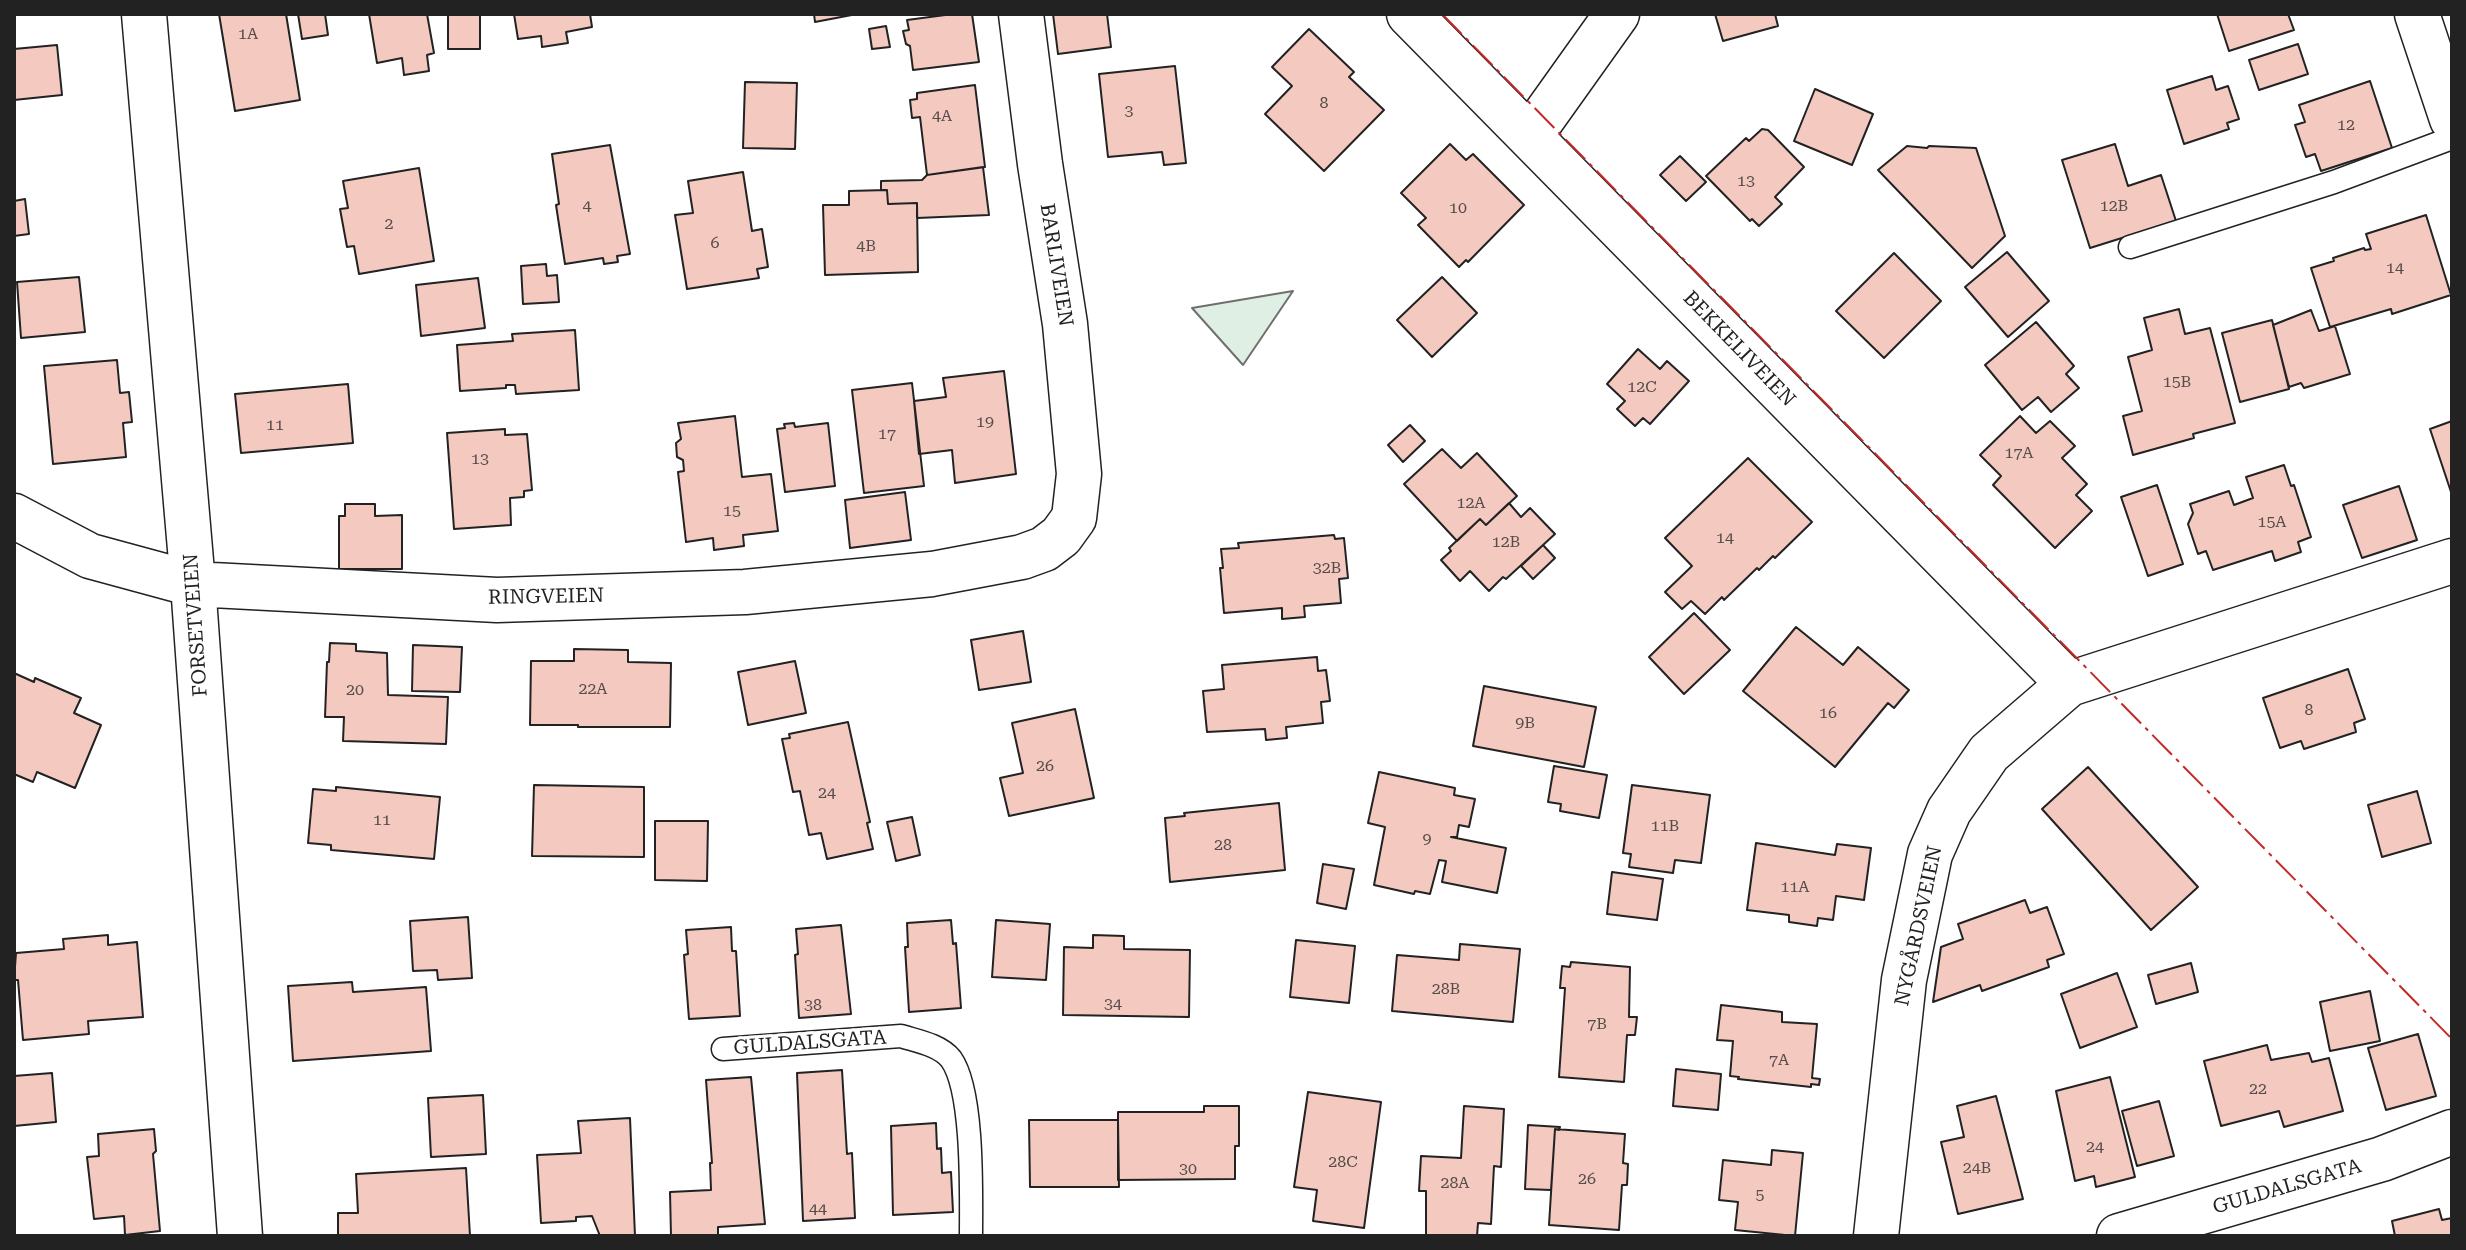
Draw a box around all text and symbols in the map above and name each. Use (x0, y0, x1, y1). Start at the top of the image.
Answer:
house number: 1A (238, 24, 258, 44)
house number: 8 (1320, 93, 1328, 113)
house number: 3 (1125, 101, 1133, 121)
house number: 4A (932, 106, 952, 126)
house number: 12 (2337, 115, 2355, 135)
house number: 13 (1737, 171, 1755, 191)
house number: 4 (583, 196, 591, 216)
house number: 12B (2100, 196, 2128, 216)
house number: 10 (1449, 198, 1467, 218)
street label: BARLIVEIEN (1034, 202, 1078, 328)
house number: 2 (385, 214, 393, 234)
house number: 6 (711, 233, 719, 253)
house number: 4B (856, 236, 876, 256)
house number: 14 (2386, 258, 2404, 278)
street label: BEKKELIVEIEN (1678, 286, 1800, 412)
house number: 15B (2163, 372, 2191, 392)
house number: 12C (1627, 377, 1657, 397)
house number: 19 (976, 412, 994, 432)
house number: 11 (266, 415, 284, 435)
house number: 17 (878, 424, 896, 444)
house number: 17A (2004, 443, 2034, 463)
house number: 13 (471, 449, 489, 469)
house number: 12A (1456, 493, 1486, 513)
house number: 15 (723, 501, 741, 521)
house number: 15A (2257, 512, 2287, 532)
house number: 14 (1716, 528, 1734, 548)
house number: 12B (1492, 532, 1520, 552)
street label: FORSETVEIEN (179, 553, 213, 697)
house number: 32B (1313, 558, 1341, 578)
street label: RINGVEIEN (488, 584, 604, 610)
house number: 22A (578, 679, 608, 699)
house number: 20 (346, 680, 364, 700)
house number: 8 (2305, 700, 2313, 720)
house number: 16 (1819, 703, 1837, 723)
house number: 9B (1515, 713, 1535, 733)
house number: 26 (1036, 756, 1054, 776)
house number: 24 (818, 783, 836, 803)
house number: 11 (373, 810, 391, 830)
house number: 11B (1651, 816, 1679, 836)
house number: 9 (1423, 829, 1431, 849)
house number: 28 (1214, 835, 1232, 855)
street label: NYGÅRDSVEIEN (1890, 844, 1948, 1008)
house number: 11A (1780, 877, 1810, 897)
house number: 28B (1432, 979, 1460, 999)
house number: 34 (1104, 994, 1122, 1014)
house number: 38 (804, 995, 822, 1015)
house number: 7B (1587, 1014, 1607, 1034)
street label: GULDALSGATA (733, 1026, 887, 1060)
house number: 7A (1769, 1050, 1789, 1070)
house number: 22 (2249, 1079, 2267, 1099)
house number: 24 (2086, 1137, 2104, 1157)
house number: 28C (1328, 1152, 1358, 1172)
street label: GULDALSGATA (2210, 1154, 2364, 1220)
house number: 24B (1963, 1158, 1991, 1178)
house number: 30 (1179, 1159, 1197, 1179)
house number: 26 (1578, 1169, 1596, 1189)
house number: 28A (1440, 1173, 1470, 1193)
house number: 5 (1756, 1185, 1764, 1205)
house number: 44 (809, 1199, 827, 1219)

